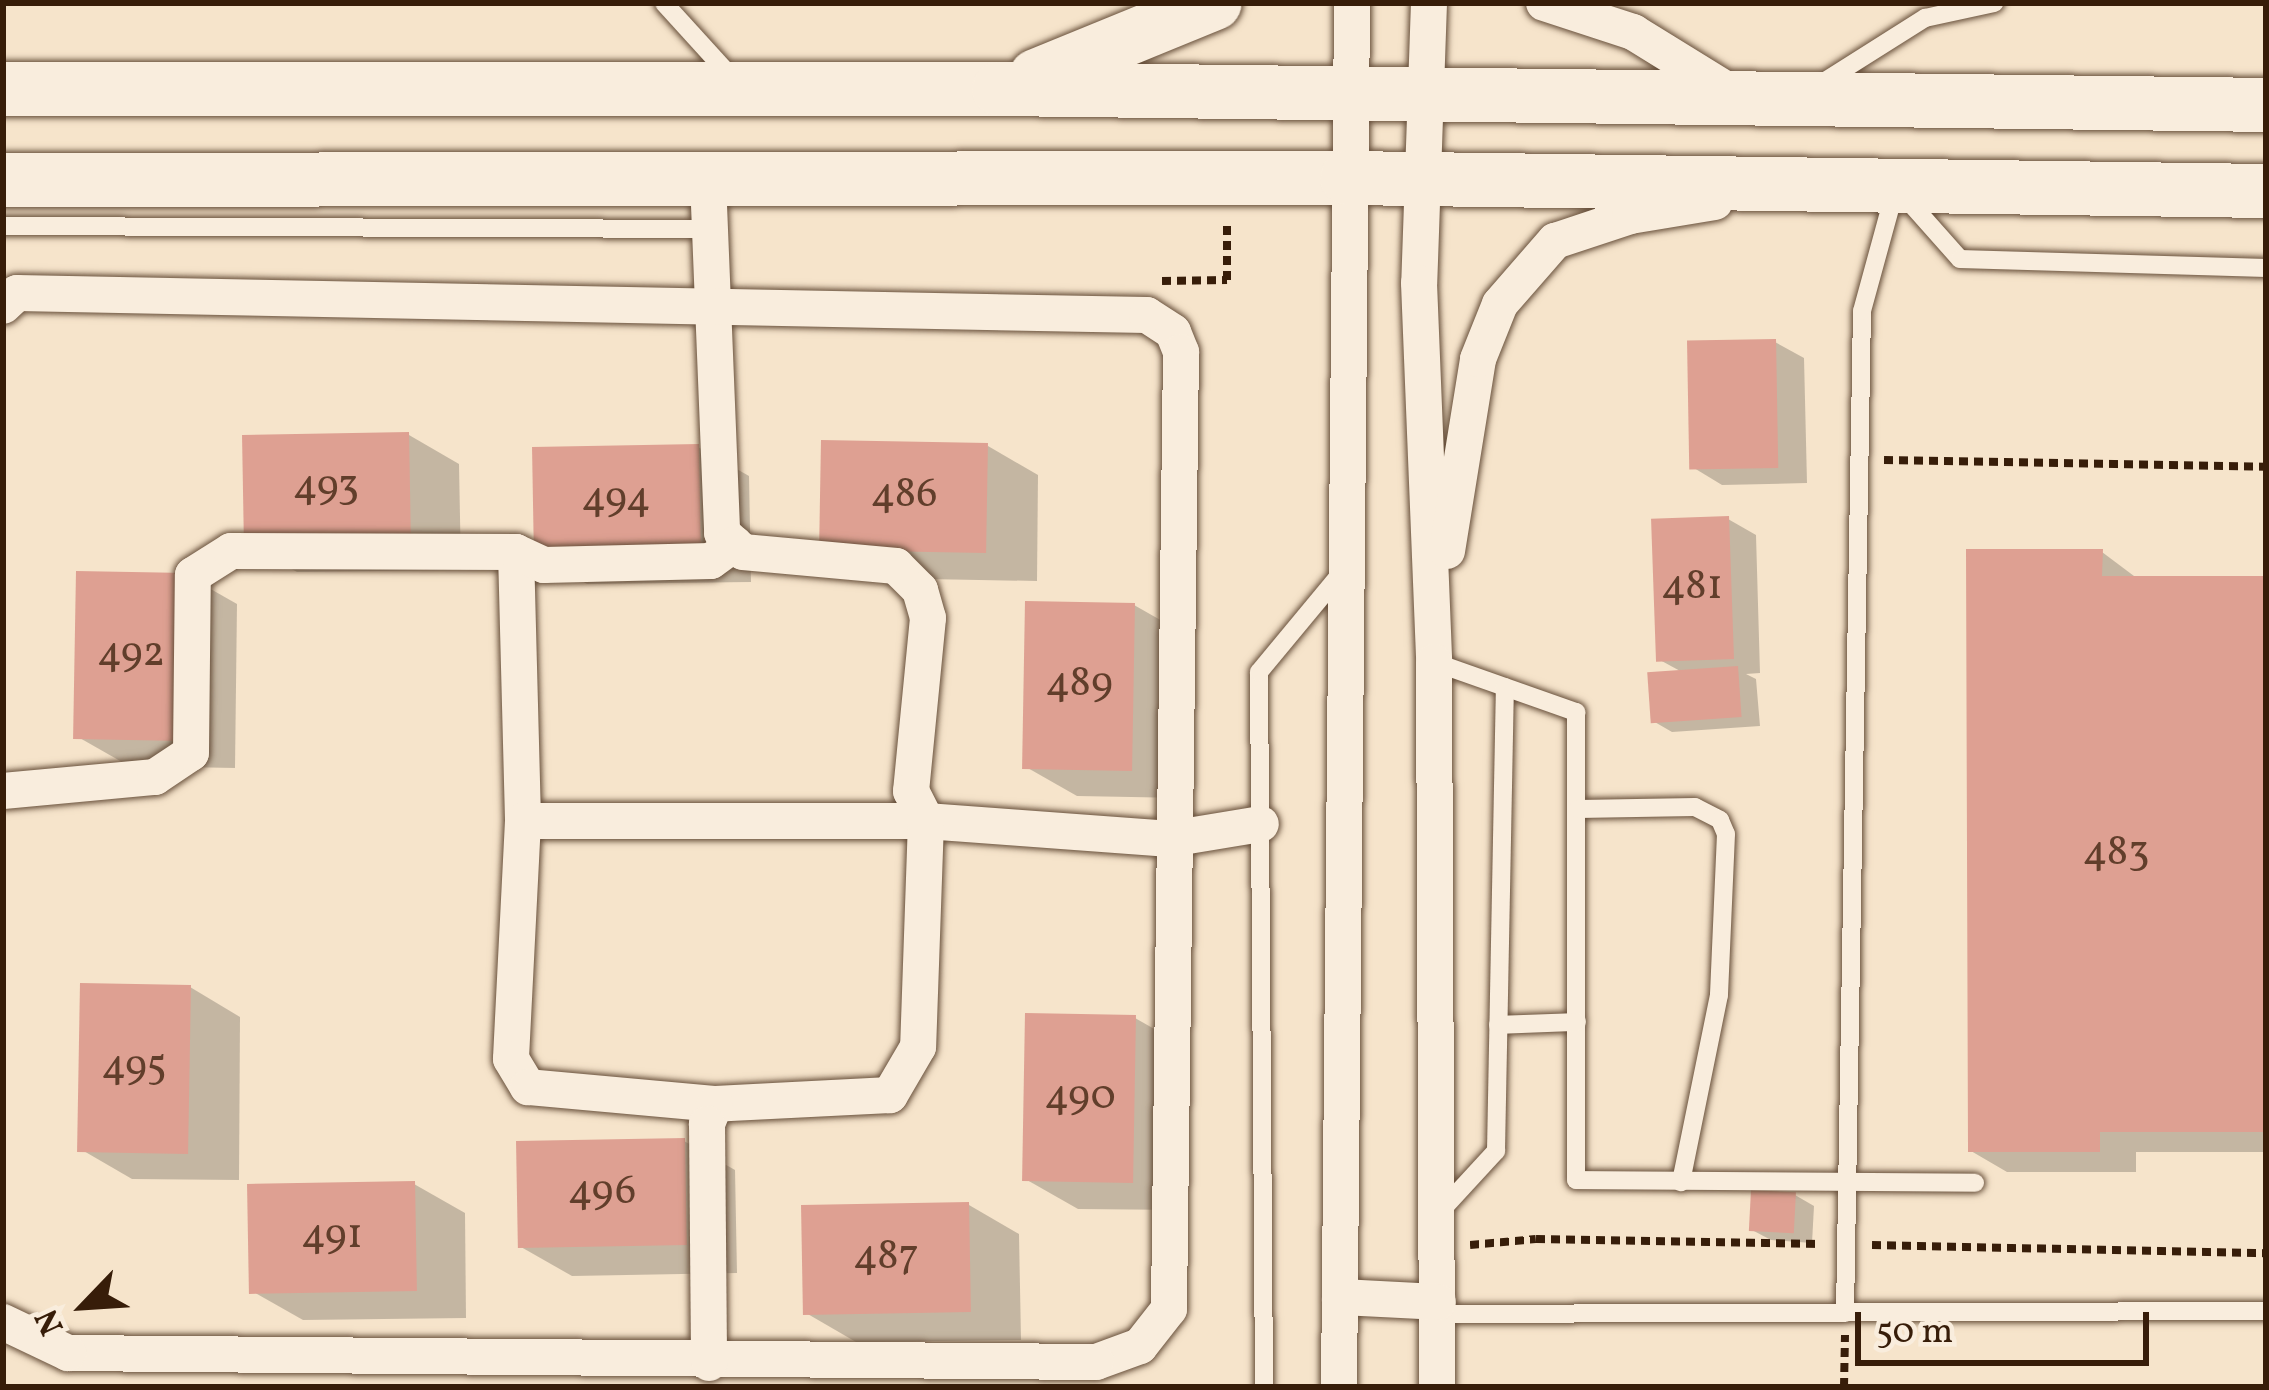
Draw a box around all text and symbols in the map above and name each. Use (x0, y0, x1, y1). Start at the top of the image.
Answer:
house number: 493 (293, 463, 359, 513)
house number: 486 (871, 471, 937, 521)
house number: 494 (581, 475, 651, 525)
house number: 481 (1661, 563, 1723, 613)
house number: 492 (97, 630, 165, 680)
house number: 489 (1045, 660, 1113, 710)
house number: 483 (2082, 829, 2150, 879)
house number: 495 (101, 1043, 167, 1093)
house number: 490 (1044, 1073, 1116, 1123)
house number: 496 (568, 1168, 636, 1218)
house number: 491 (301, 1212, 363, 1262)
house number: 487 (853, 1233, 919, 1283)
north arrow (24, 1246, 144, 1366)
scale bar (1861, 1288, 2155, 1362)
text: N (25, 1301, 77, 1342)
text: 50 m (1876, 1308, 1953, 1358)

